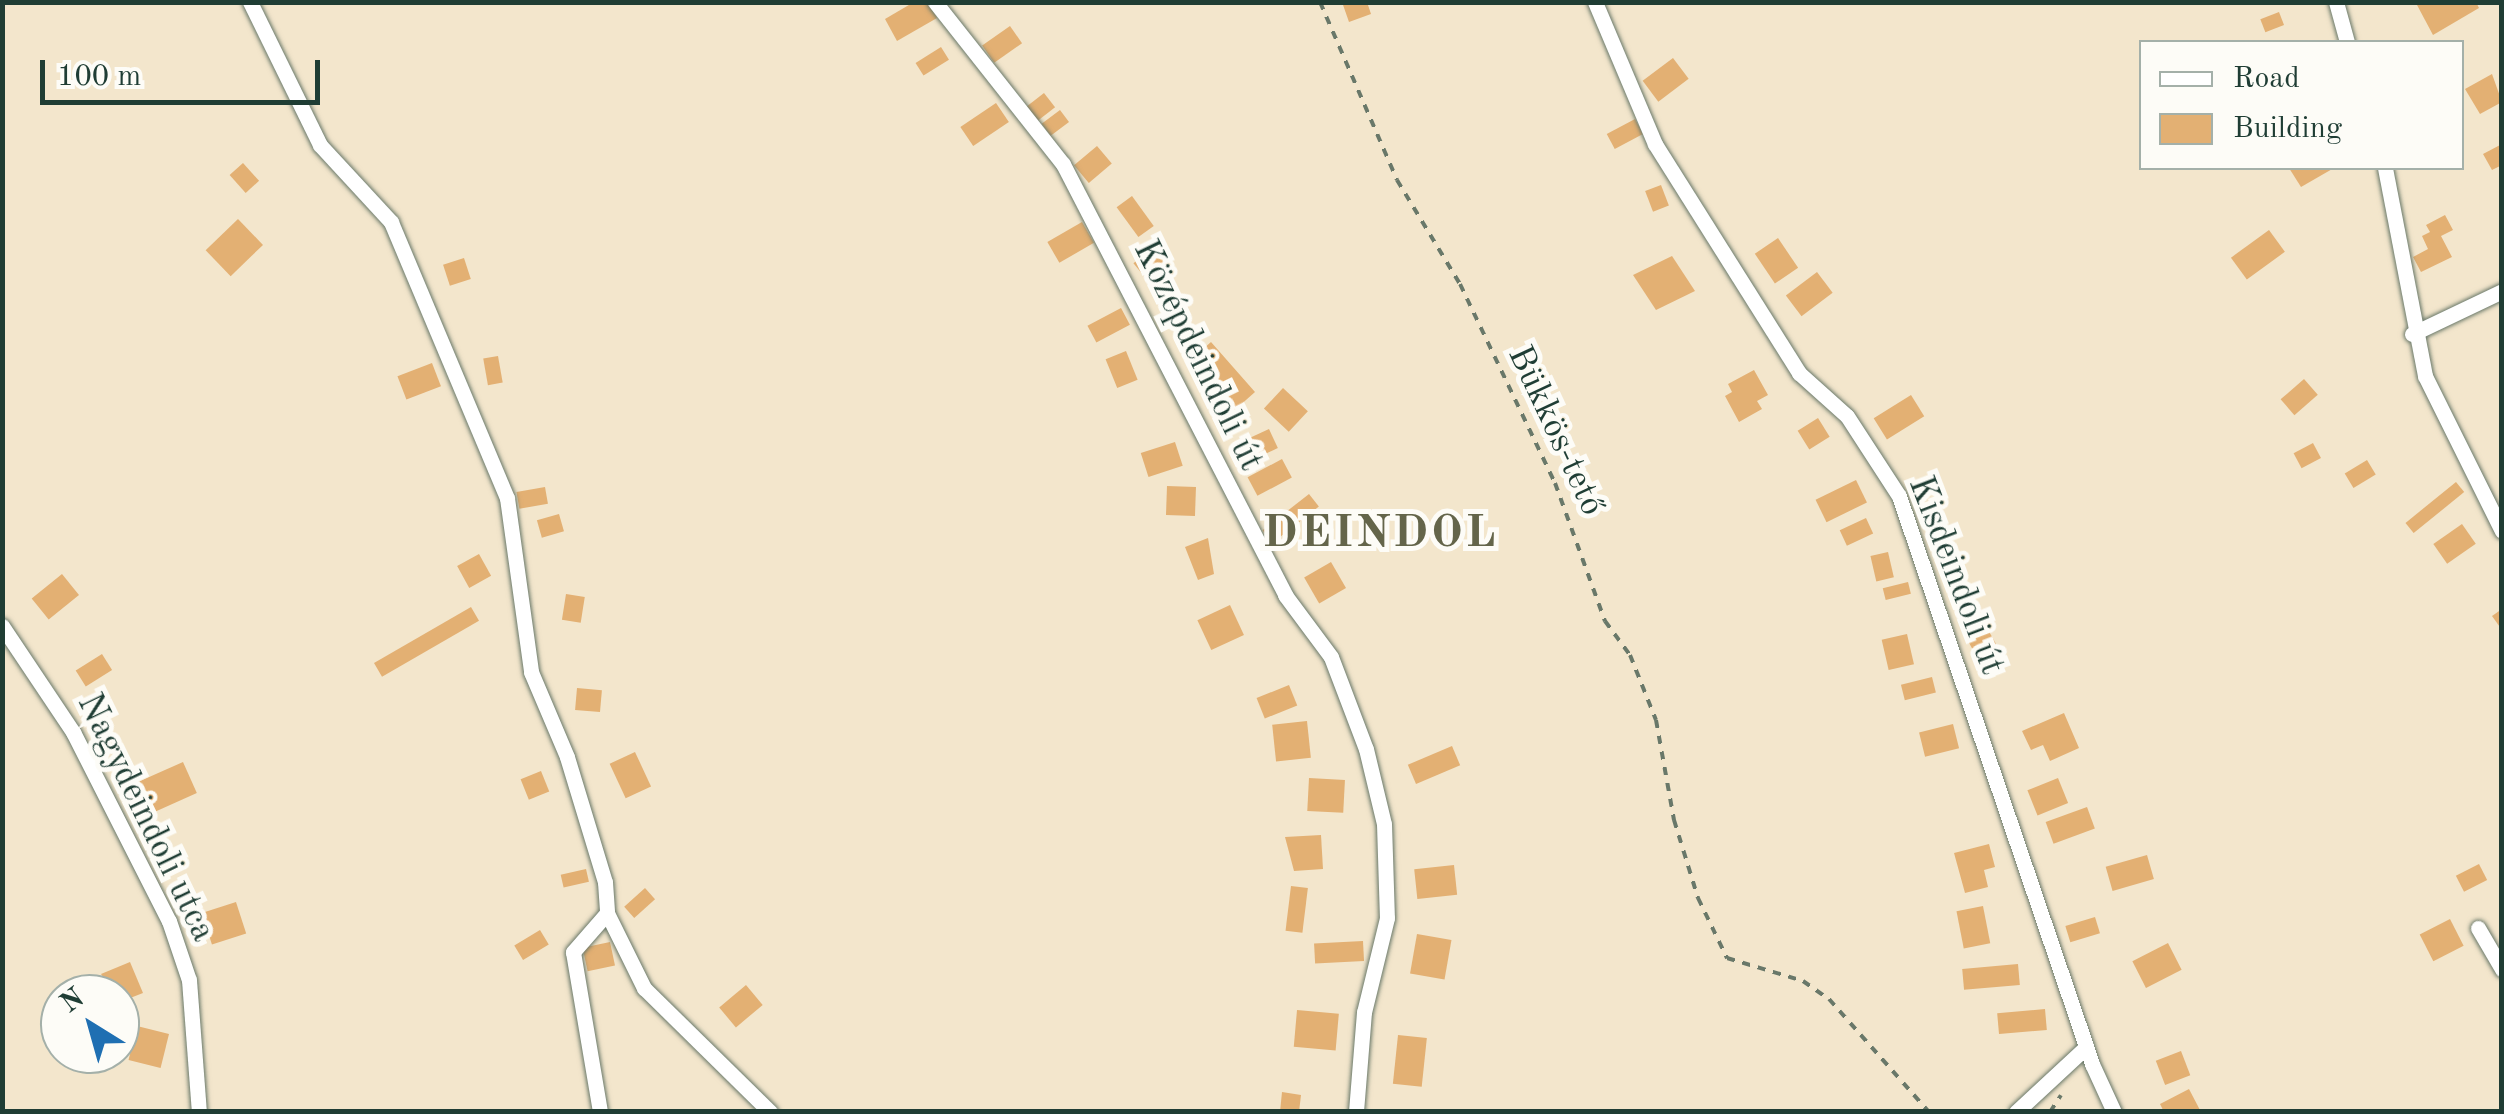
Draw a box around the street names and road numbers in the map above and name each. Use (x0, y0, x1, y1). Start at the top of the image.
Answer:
street label: Középdeindoli út (1123, 234, 1271, 478)
street label: Bükkös-tető (1497, 339, 1613, 523)
street label: Kisdeindoli út (1898, 471, 2012, 681)
street label: Nagydeindoli utca (67, 687, 223, 949)

